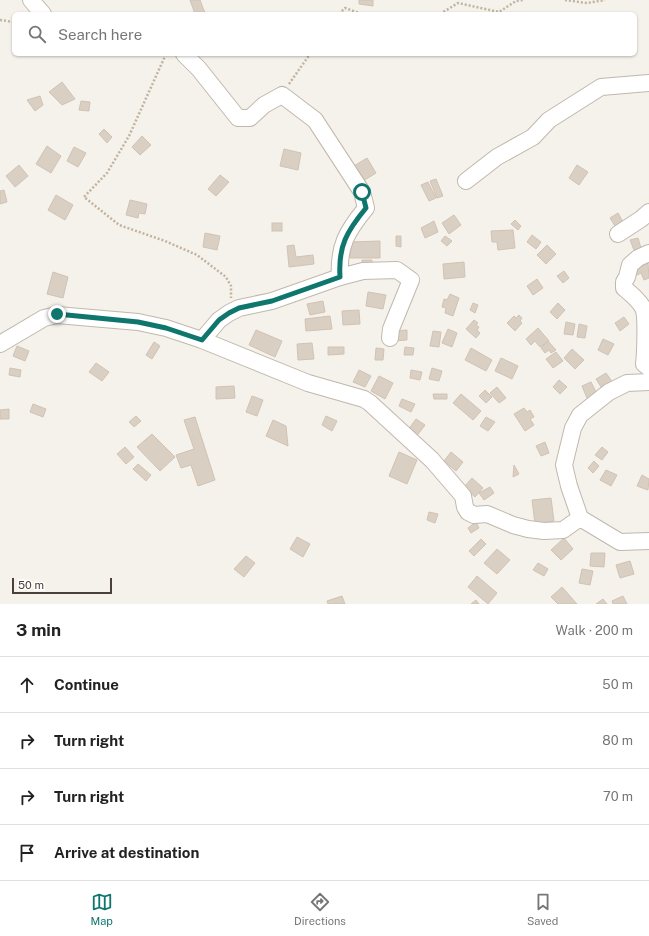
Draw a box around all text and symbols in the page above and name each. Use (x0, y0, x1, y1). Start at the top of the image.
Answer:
search box (12, 12, 637, 56)
icon: search (26, 23, 48, 45)
text: Search here (58, 26, 142, 43)
route start (353, 183, 371, 201)
route end (48, 305, 66, 323)
scale bar (12, 576, 112, 595)
text: 50 m (18, 579, 44, 591)
text: 3 min (16, 620, 61, 640)
text: Walk · 200 m (556, 623, 633, 638)
icon: ahead (16, 674, 38, 696)
text: Continue (54, 676, 119, 693)
text: 50 m (602, 677, 633, 692)
icon: right (16, 730, 38, 752)
text: Turn right (54, 732, 124, 749)
text: 80 m (602, 733, 633, 748)
icon: right (16, 786, 38, 808)
text: Turn right (54, 788, 124, 805)
text: 70 m (603, 789, 633, 804)
icon: arrive (16, 842, 38, 864)
text: Arrive at destination (54, 844, 199, 861)
tab: Map (91, 891, 113, 927)
tab: Directions (294, 891, 346, 927)
tab: Saved (527, 891, 558, 927)

